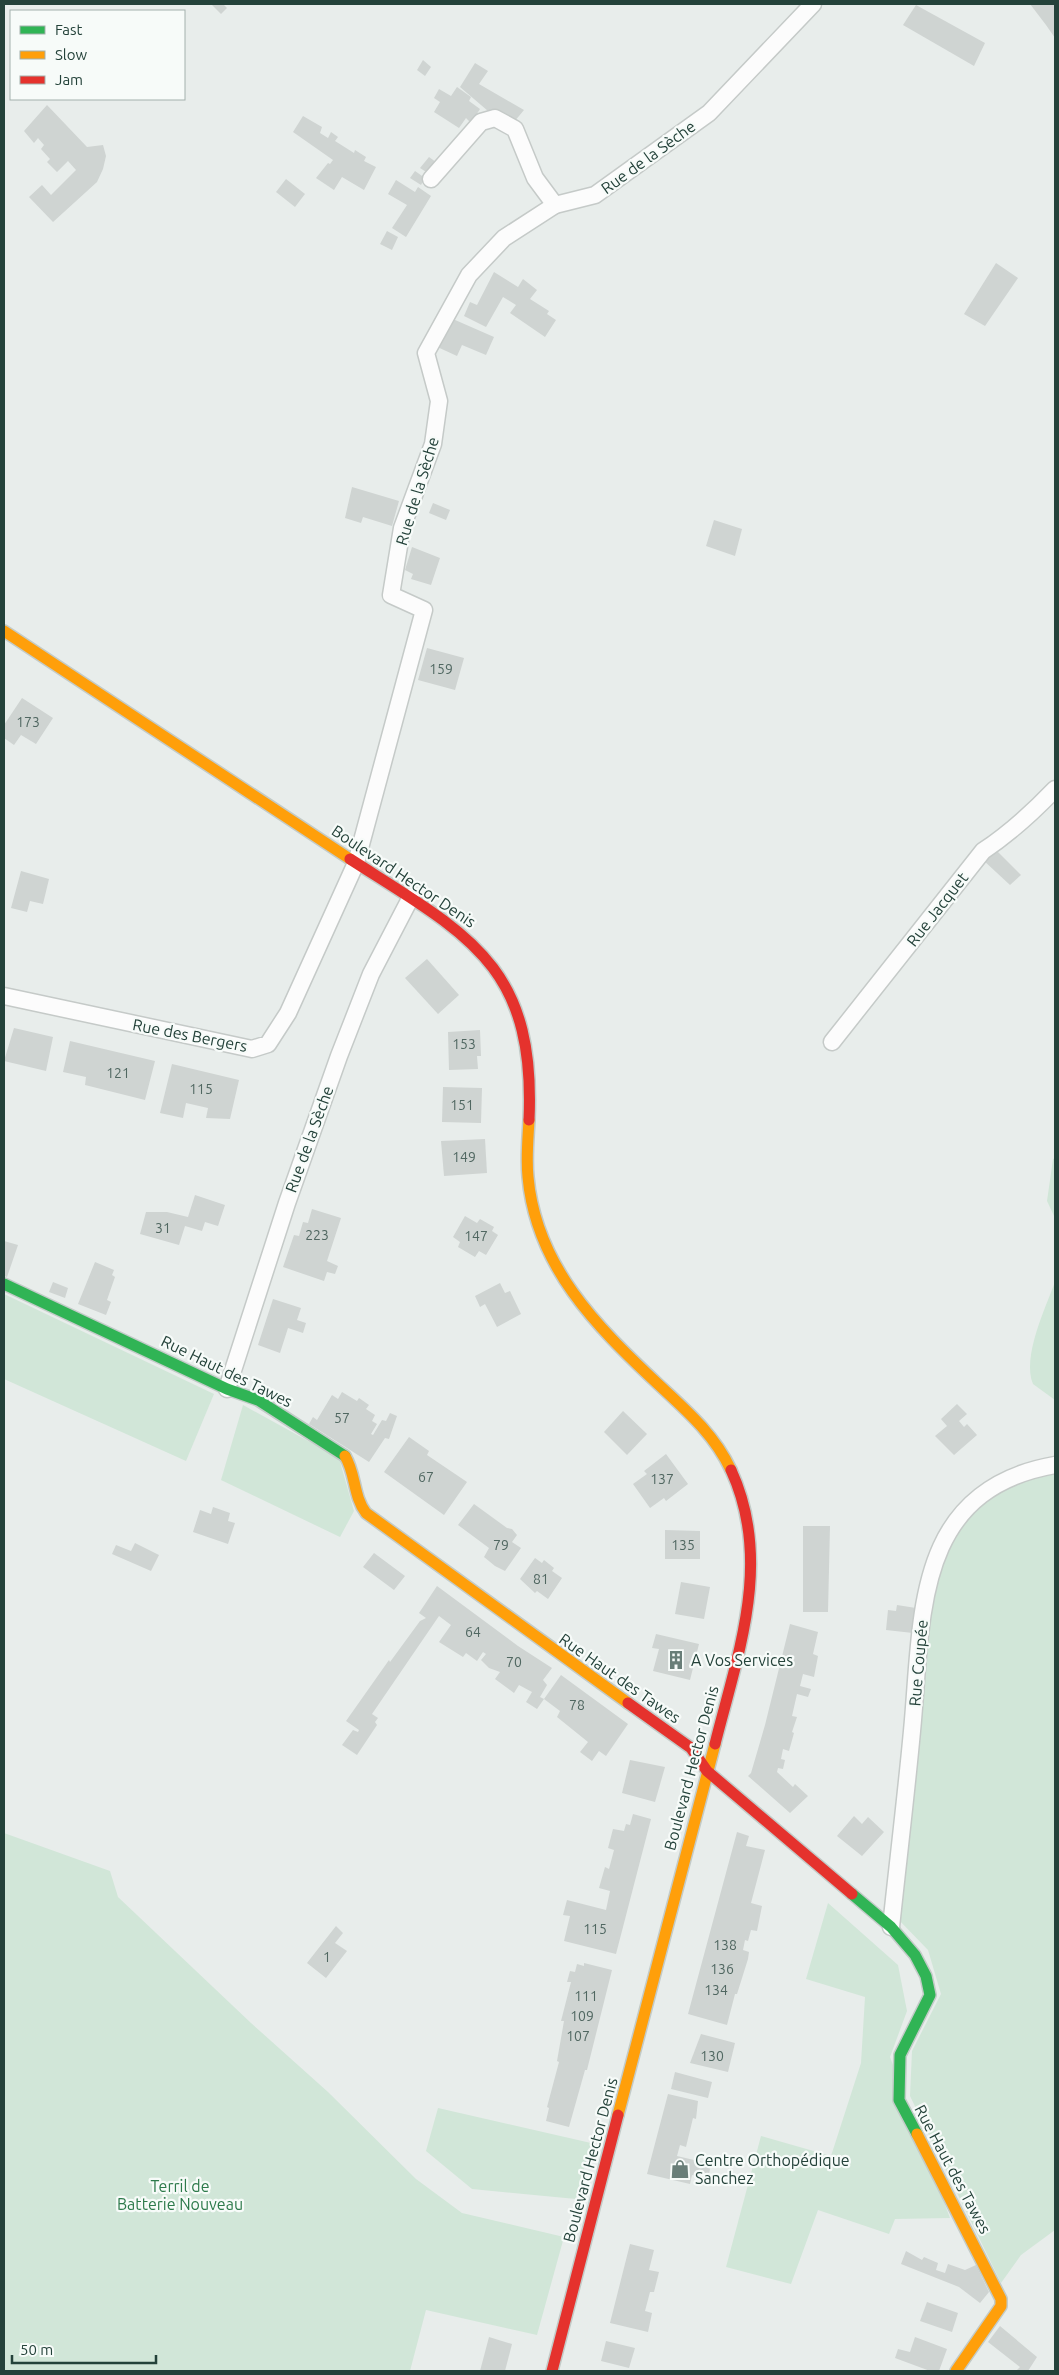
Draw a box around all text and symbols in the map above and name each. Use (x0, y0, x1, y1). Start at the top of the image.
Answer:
legend (10, 10, 185, 100)
text: Fast (55, 21, 83, 38)
text: Slow (55, 46, 88, 63)
text: Jam (55, 71, 83, 88)
street label: Rue de la Sèche (597, 117, 699, 197)
street label: Rue de la Sèche (392, 435, 442, 547)
house number: 159 (429, 661, 453, 677)
house number: 173 (16, 714, 40, 730)
street label: Boulevard Hector Denis (329, 821, 479, 931)
street label: Rue Jacquet (903, 868, 972, 949)
street label: Rue des Bergers (131, 1015, 249, 1055)
house number: 153 (452, 1036, 476, 1052)
house number: 121 (106, 1065, 130, 1081)
house number: 115 (189, 1081, 213, 1097)
street label: Rue de la Sèche (281, 1083, 337, 1195)
house number: 151 (450, 1097, 474, 1113)
house number: 149 (452, 1149, 476, 1165)
house number: 31 (155, 1220, 171, 1236)
house number: 223 (305, 1227, 329, 1243)
house number: 147 (464, 1228, 488, 1244)
street label: Rue Haut des Tawes (159, 1331, 295, 1411)
house number: 57 (334, 1410, 350, 1426)
house number: 67 (418, 1469, 434, 1485)
house number: 137 (650, 1471, 674, 1487)
house number: 79 (493, 1537, 509, 1553)
house number: 135 (671, 1537, 695, 1553)
house number: 81 (533, 1571, 549, 1587)
street label: Rue Coupée (905, 1619, 931, 1707)
house number: 64 (465, 1624, 481, 1640)
street label: Rue Haut des Tawes (556, 1629, 684, 1727)
building icon: A Vos Services (665, 1649, 687, 1671)
place label: A Vos Services (691, 1651, 793, 1669)
house number: 70 (506, 1654, 522, 1670)
street label: Boulevard Hector Denis (660, 1684, 722, 1852)
house number: 78 (569, 1697, 585, 1713)
house number: 115 (583, 1921, 607, 1937)
house number: 138 (713, 1937, 737, 1953)
house number: 1 (323, 1949, 331, 1965)
house number: 136 (710, 1961, 734, 1977)
house number: 134 (704, 1982, 728, 1998)
house number: 111 (574, 1988, 598, 2004)
house number: 109 (570, 2008, 594, 2024)
house number: 107 (566, 2028, 590, 2044)
house number: 130 (700, 2048, 724, 2064)
street label: Boulevard Hector Denis (559, 2076, 621, 2244)
street label: Rue Haut des Tawes (911, 2101, 995, 2237)
place label: Centre Orthopédique Sanchez (695, 2151, 850, 2187)
shop icon: Centre Orthopédique Sanchez (669, 2158, 691, 2180)
park label: Terril de Batterie Nouveau (117, 2177, 243, 2213)
scale bar (12, 2332, 156, 2364)
text: 50 m (20, 2341, 53, 2358)

